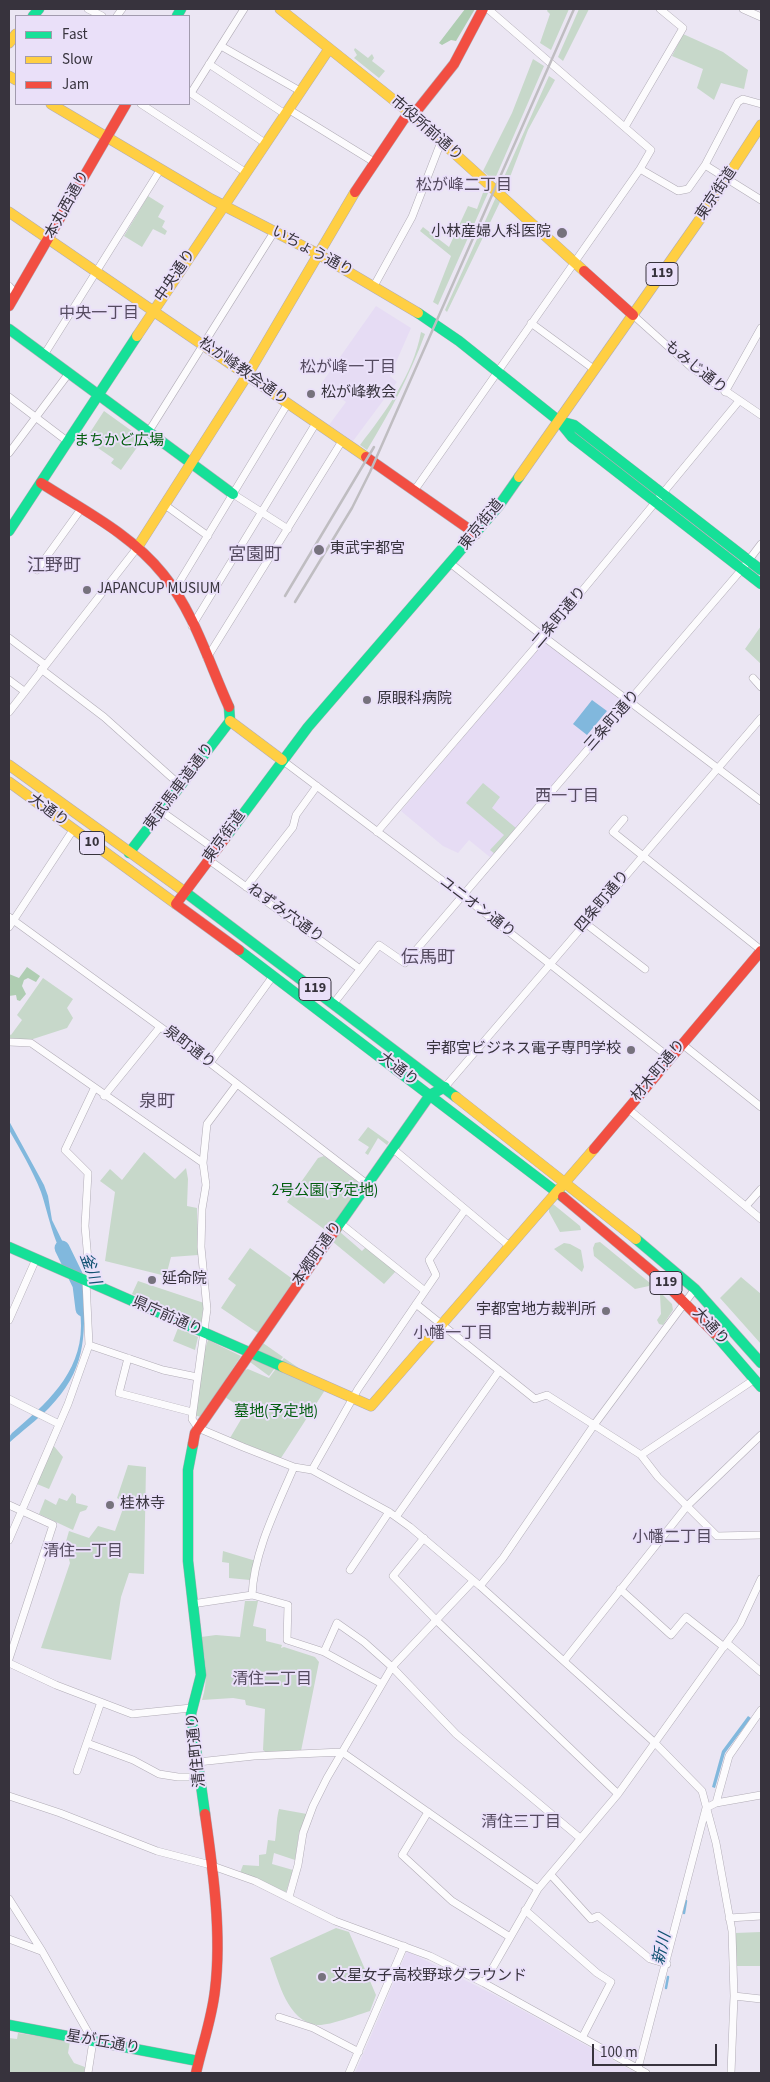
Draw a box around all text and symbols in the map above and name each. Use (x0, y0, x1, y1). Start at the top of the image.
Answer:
legend (15, 15, 190, 105)
text: Fast (62, 24, 88, 45)
text: Slow (62, 49, 93, 70)
text: Jam (62, 74, 89, 95)
street label: 市役所前通り (386, 93, 466, 165)
street label: 東京街道 (693, 164, 741, 224)
street label: 本丸西通り (42, 168, 94, 242)
district label: 松が峰二丁目 (416, 176, 512, 196)
street label: いちょう通り (268, 223, 356, 281)
place label: 小林産婦人科医院 (431, 224, 551, 242)
marker: 小林産婦人科医院 (555, 226, 569, 240)
street label: 中央通り (152, 246, 200, 306)
road number: 119 (646, 262, 678, 286)
district label: 中央一丁目 (59, 304, 139, 324)
street label: 松が峰教会通り (195, 335, 291, 409)
street label: もみじ通り (660, 337, 730, 399)
district label: 松が峰一丁目 (300, 358, 396, 378)
place label: 松が峰教会 (321, 385, 396, 403)
marker: 松が峰教会 (305, 388, 317, 400)
park label: まちかど広場 (74, 433, 164, 451)
street label: 東京街道 (456, 496, 508, 554)
place label: 東武宇都宮 (330, 541, 405, 559)
marker: 東武宇都宮 (312, 543, 326, 557)
district label: 宮園町 (228, 545, 282, 567)
district label: 江野町 (27, 556, 81, 578)
place label: JAPANCUP MUSIUM (97, 581, 220, 599)
street label: 二条町通り (529, 583, 591, 653)
marker: JAPANCUP MUSIUM (81, 584, 93, 596)
street label: 三条町通り (582, 687, 644, 755)
place label: 原眼科病院 (377, 691, 452, 709)
marker: 原眼科病院 (361, 694, 373, 706)
street label: 東武馬車道通り (141, 740, 219, 834)
district label: 西一丁目 (535, 787, 599, 807)
street label: 大通り (25, 790, 71, 832)
street label: 東京街道 (200, 807, 250, 867)
road number: 10 (80, 831, 104, 854)
street label: 四条町通り (572, 867, 634, 937)
street label: ユニオン通り (436, 874, 518, 942)
street label: ねずみ穴通り (243, 880, 327, 948)
district label: 伝馬町 (401, 948, 455, 970)
road number: 119 (299, 978, 331, 1001)
street label: 泉町通り (160, 1023, 218, 1073)
street label: 材木町通り (628, 1036, 690, 1106)
place label: 宇都宮ビジネス電子専門学校 (426, 1041, 621, 1059)
marker: 宇都宮ビジネス電子専門学校 (625, 1044, 637, 1056)
street label: 大通り (375, 1049, 421, 1091)
district label: 泉町 (139, 1092, 175, 1114)
park label: 2号公園(予定地) (272, 1183, 378, 1201)
street label: 本郷町通り (289, 1218, 347, 1290)
water label: 釜川 (75, 1251, 103, 1287)
place label: 延命院 (162, 1271, 207, 1289)
road number: 119 (650, 1272, 682, 1295)
marker: 延命院 (146, 1274, 158, 1286)
street label: 県庁前通り (129, 1294, 205, 1340)
place label: 宇都宮地方裁判所 (476, 1302, 596, 1320)
street label: 大通り (688, 1304, 732, 1350)
marker: 宇都宮地方裁判所 (600, 1305, 612, 1317)
district label: 小幡一丁目 (413, 1324, 493, 1344)
park label: 墓地(予定地) (234, 1404, 318, 1422)
place label: 桂林寺 (120, 1496, 165, 1514)
marker: 桂林寺 (104, 1499, 116, 1511)
district label: 小幡二丁目 (632, 1528, 712, 1548)
district label: 清住一丁目 (43, 1542, 123, 1562)
district label: 清住二丁目 (232, 1670, 312, 1690)
street label: 清住町通り (184, 1712, 210, 1788)
district label: 清住三丁目 (481, 1813, 561, 1833)
water label: 新川 (650, 1931, 676, 1967)
place label: 文星女子高校野球グラウンド (332, 1968, 527, 1986)
marker: 文星女子高校野球グラウンド (316, 1971, 328, 1983)
street label: 星が丘通り (65, 2028, 141, 2058)
scale bar (595, 2034, 720, 2066)
text: 100 m (600, 2042, 638, 2063)

